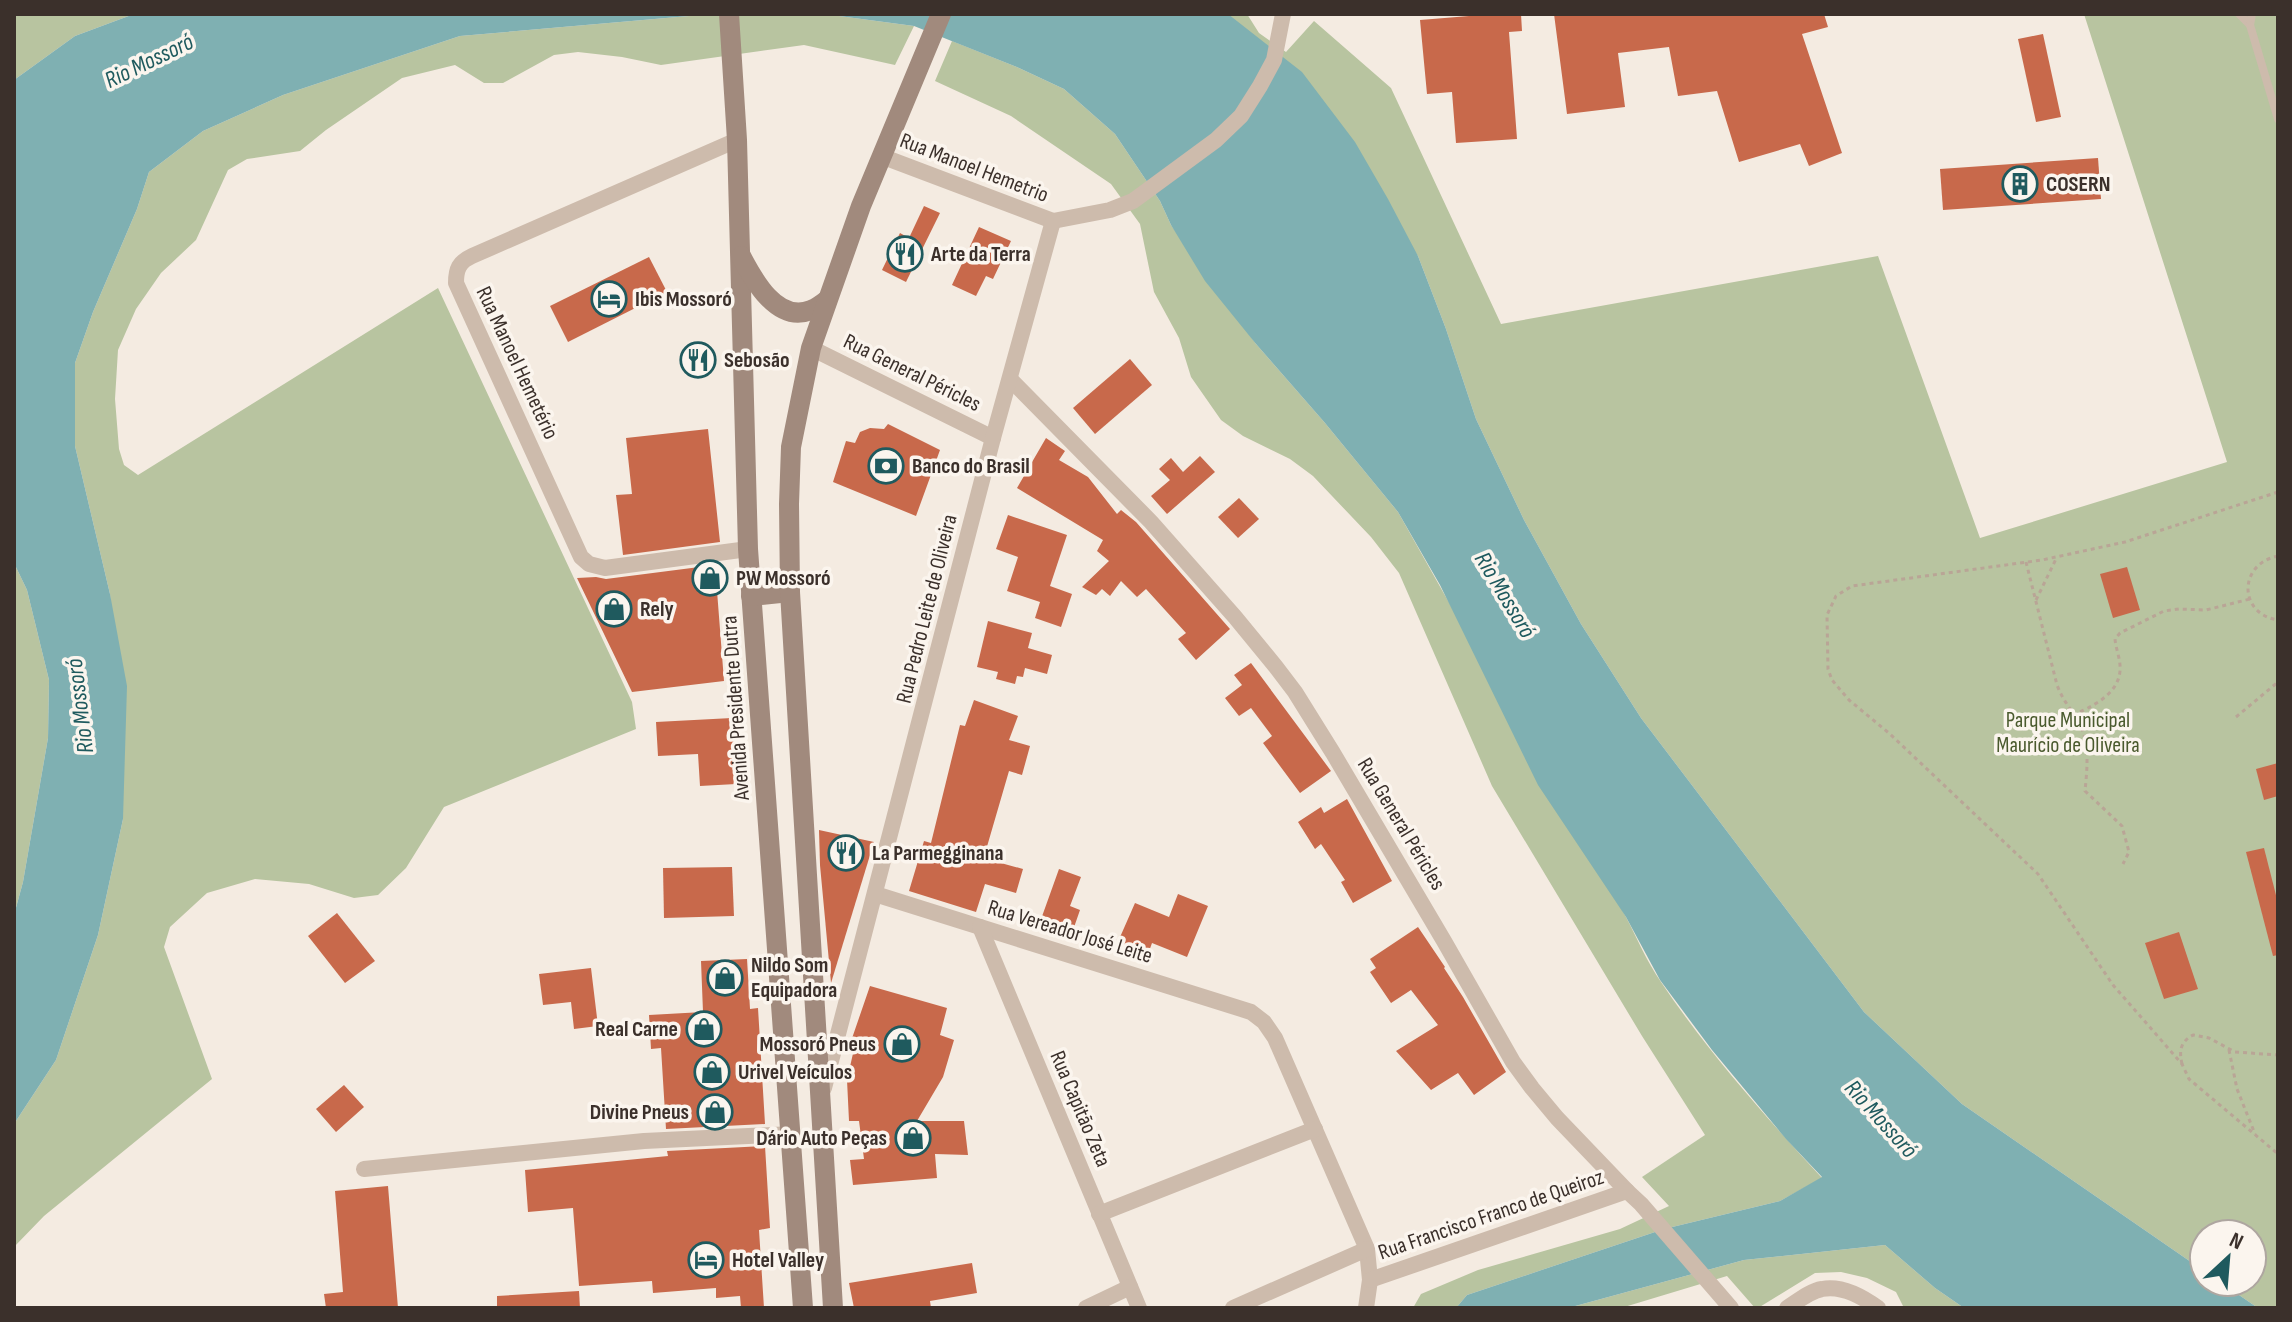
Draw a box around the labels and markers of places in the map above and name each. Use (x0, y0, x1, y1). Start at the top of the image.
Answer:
building icon: COSERN (2001, 165, 2039, 203)
place label: COSERN (2046, 171, 2111, 198)
restaurant icon: Arte da Terra (886, 235, 924, 273)
place label: Arte da Terra (930, 241, 1031, 268)
hotel icon: Ibis Mossoró (590, 280, 628, 318)
place label: Ibis Mossoró (635, 286, 732, 313)
restaurant icon: Sebosão (679, 341, 717, 379)
place label: Sebosão (724, 347, 790, 374)
bank icon: Banco do Brasil (867, 447, 905, 485)
place label: Banco do Brasil (912, 453, 1030, 480)
shop icon: PW Mossoró (691, 559, 729, 597)
place label: PW Mossoró (736, 565, 831, 592)
shop icon: Rely (595, 590, 633, 628)
place label: Rely (640, 596, 674, 623)
restaurant icon: La Parmegginana (827, 834, 865, 872)
place label: La Parmegginana (872, 840, 1003, 867)
place label: Nildo Som Equipadora (751, 952, 837, 1004)
shop icon: Nildo Som Equipadora (706, 959, 744, 997)
shop icon: Real Carne (685, 1010, 723, 1048)
place label: Real Carne (595, 1016, 678, 1043)
shop icon: Mossoró Pneus (883, 1025, 921, 1063)
place label: Mossoró Pneus (760, 1031, 876, 1058)
shop icon: Urivel Veículos (693, 1053, 731, 1091)
place label: Urivel Veículos (738, 1059, 852, 1086)
shop icon: Divine Pneus (696, 1093, 734, 1131)
place label: Divine Pneus (590, 1099, 689, 1126)
shop icon: Dário Auto Peças (894, 1119, 932, 1157)
place label: Dário Auto Peças (756, 1125, 887, 1152)
hotel icon: Hotel Valley (687, 1241, 725, 1279)
place label: Hotel Valley (732, 1247, 824, 1274)

